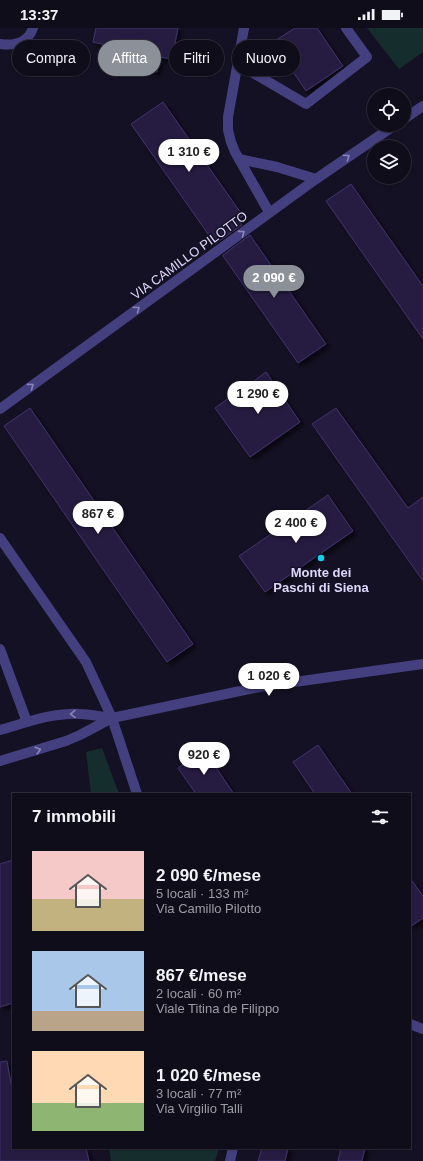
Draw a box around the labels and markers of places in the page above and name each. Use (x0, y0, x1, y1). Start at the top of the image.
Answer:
pin: 1 310 € (152, 139, 226, 173)
pin: 2 090 € (237, 265, 311, 299)
pin: 1 290 € (221, 381, 295, 415)
pin: 867 € (70, 501, 126, 535)
pin: 2 400 € (259, 510, 333, 544)
marker: Monte dei Paschi di Siena (316, 553, 326, 563)
place label: Monte dei Paschi di Siena (273, 565, 369, 595)
pin: 1 020 € (232, 663, 306, 697)
pin: 920 € (176, 742, 232, 776)

